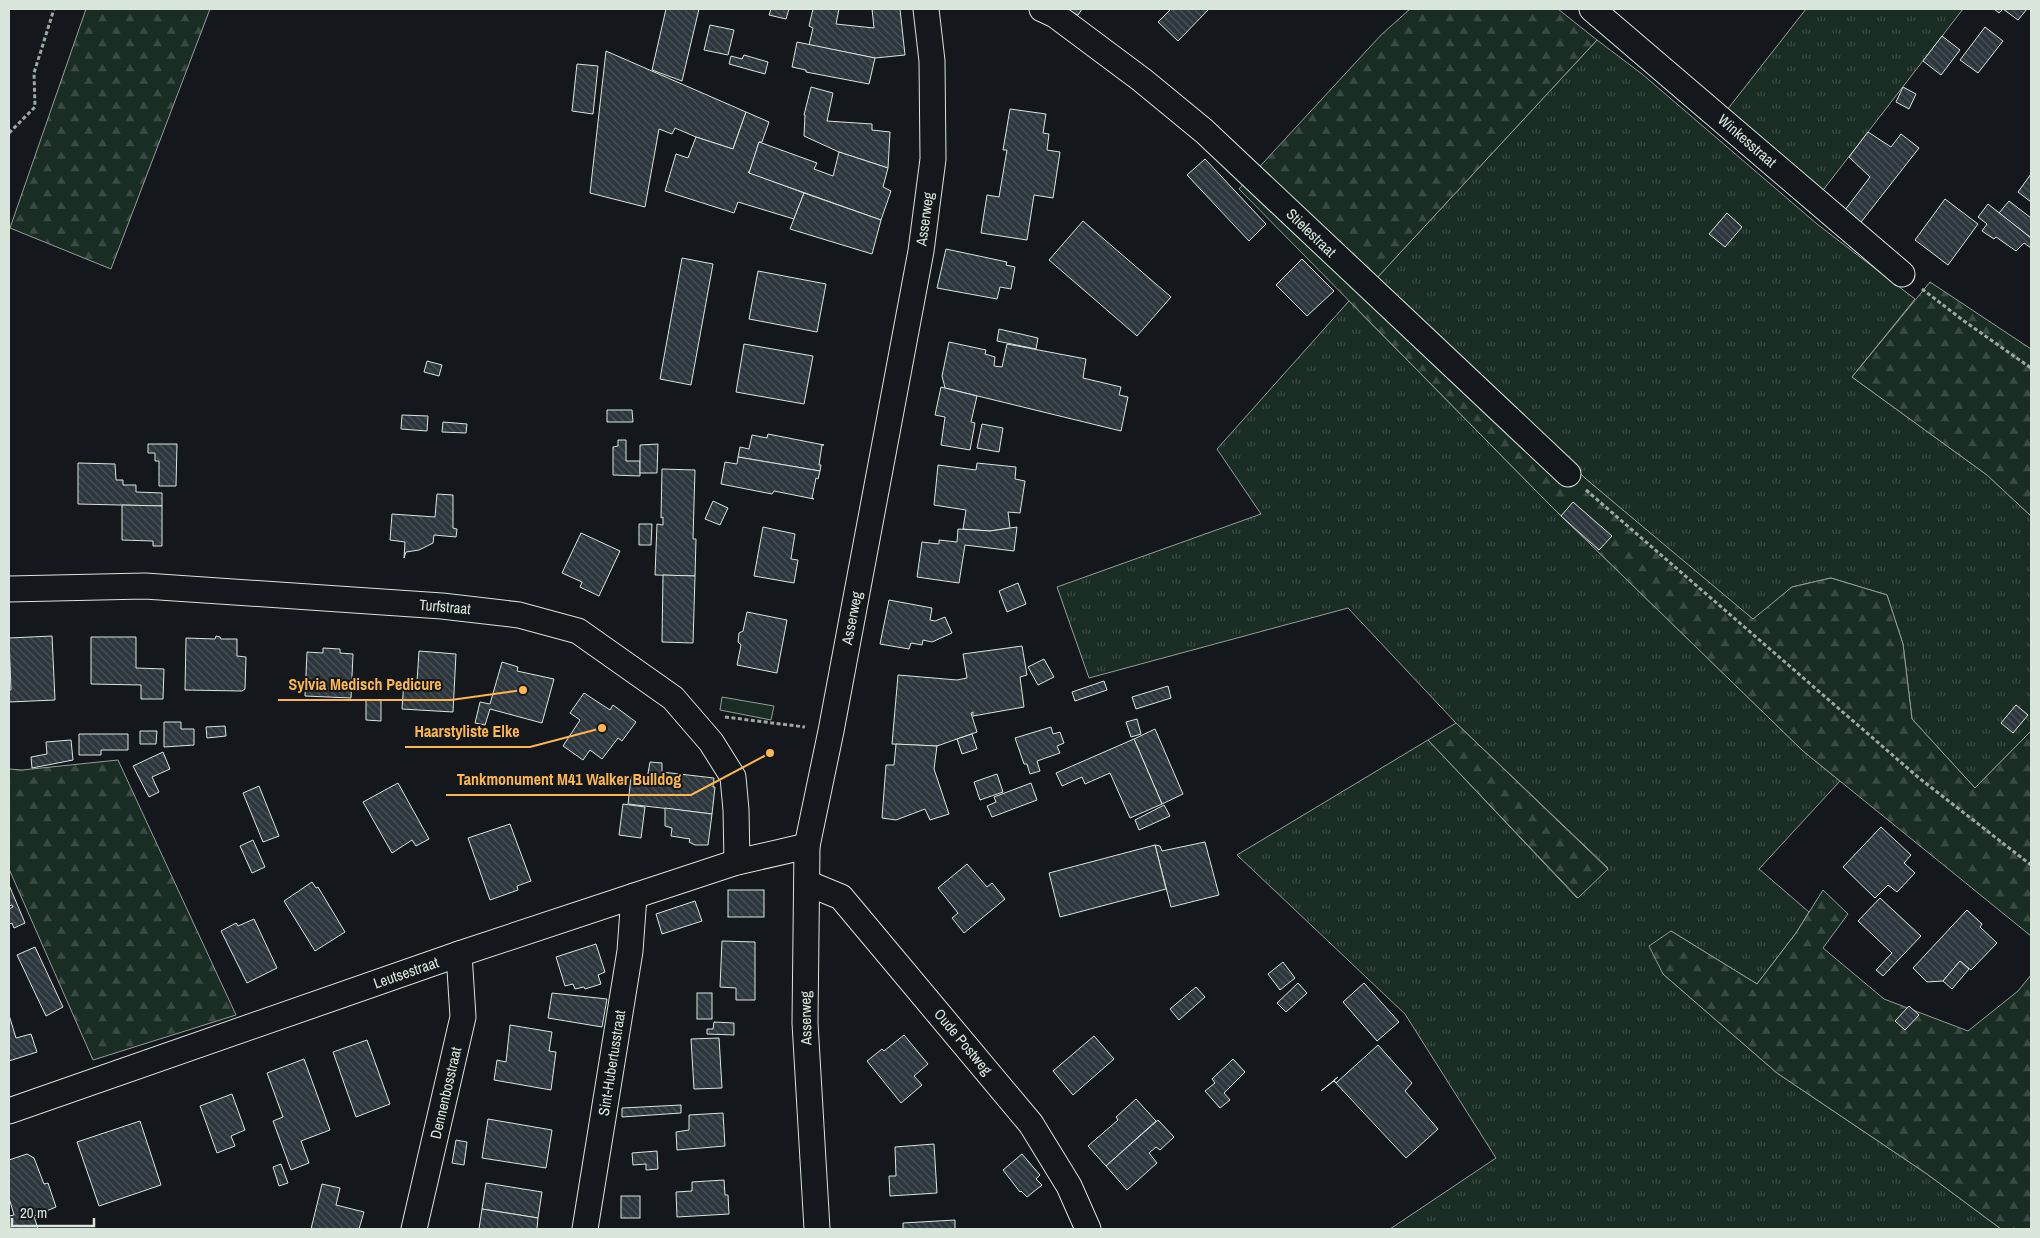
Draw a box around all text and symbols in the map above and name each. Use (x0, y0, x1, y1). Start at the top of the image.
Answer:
street label: Winkesstraat (1713, 109, 1782, 172)
street label: Asserweg (910, 191, 939, 248)
street label: Stielestraat (1282, 203, 1341, 262)
street label: Asserweg (836, 589, 867, 647)
street label: Turfstraat (418, 594, 472, 619)
callout: Sylvia Medisch Pedicure (278, 669, 451, 700)
text: Sylvia Medisch Pedicure (288, 673, 442, 695)
callout: Haarstyliste Elke (405, 716, 530, 747)
text: Haarstyliste Elke (414, 720, 520, 742)
callout: Tankmonument M41 Walker Bulldog (446, 764, 691, 795)
text: Tankmonument M41 Walker Bulldog (457, 768, 681, 790)
street label: Leutsestraat (370, 951, 442, 993)
street label: Asserweg (795, 991, 816, 1046)
street label: Oude Postweg (929, 1004, 997, 1079)
street label: Sint-Hubertusstraat (593, 1008, 630, 1117)
street label: Dennenbosstraat (425, 1044, 466, 1141)
scale bar (12, 1196, 95, 1228)
text: 20 m (20, 1202, 47, 1223)

